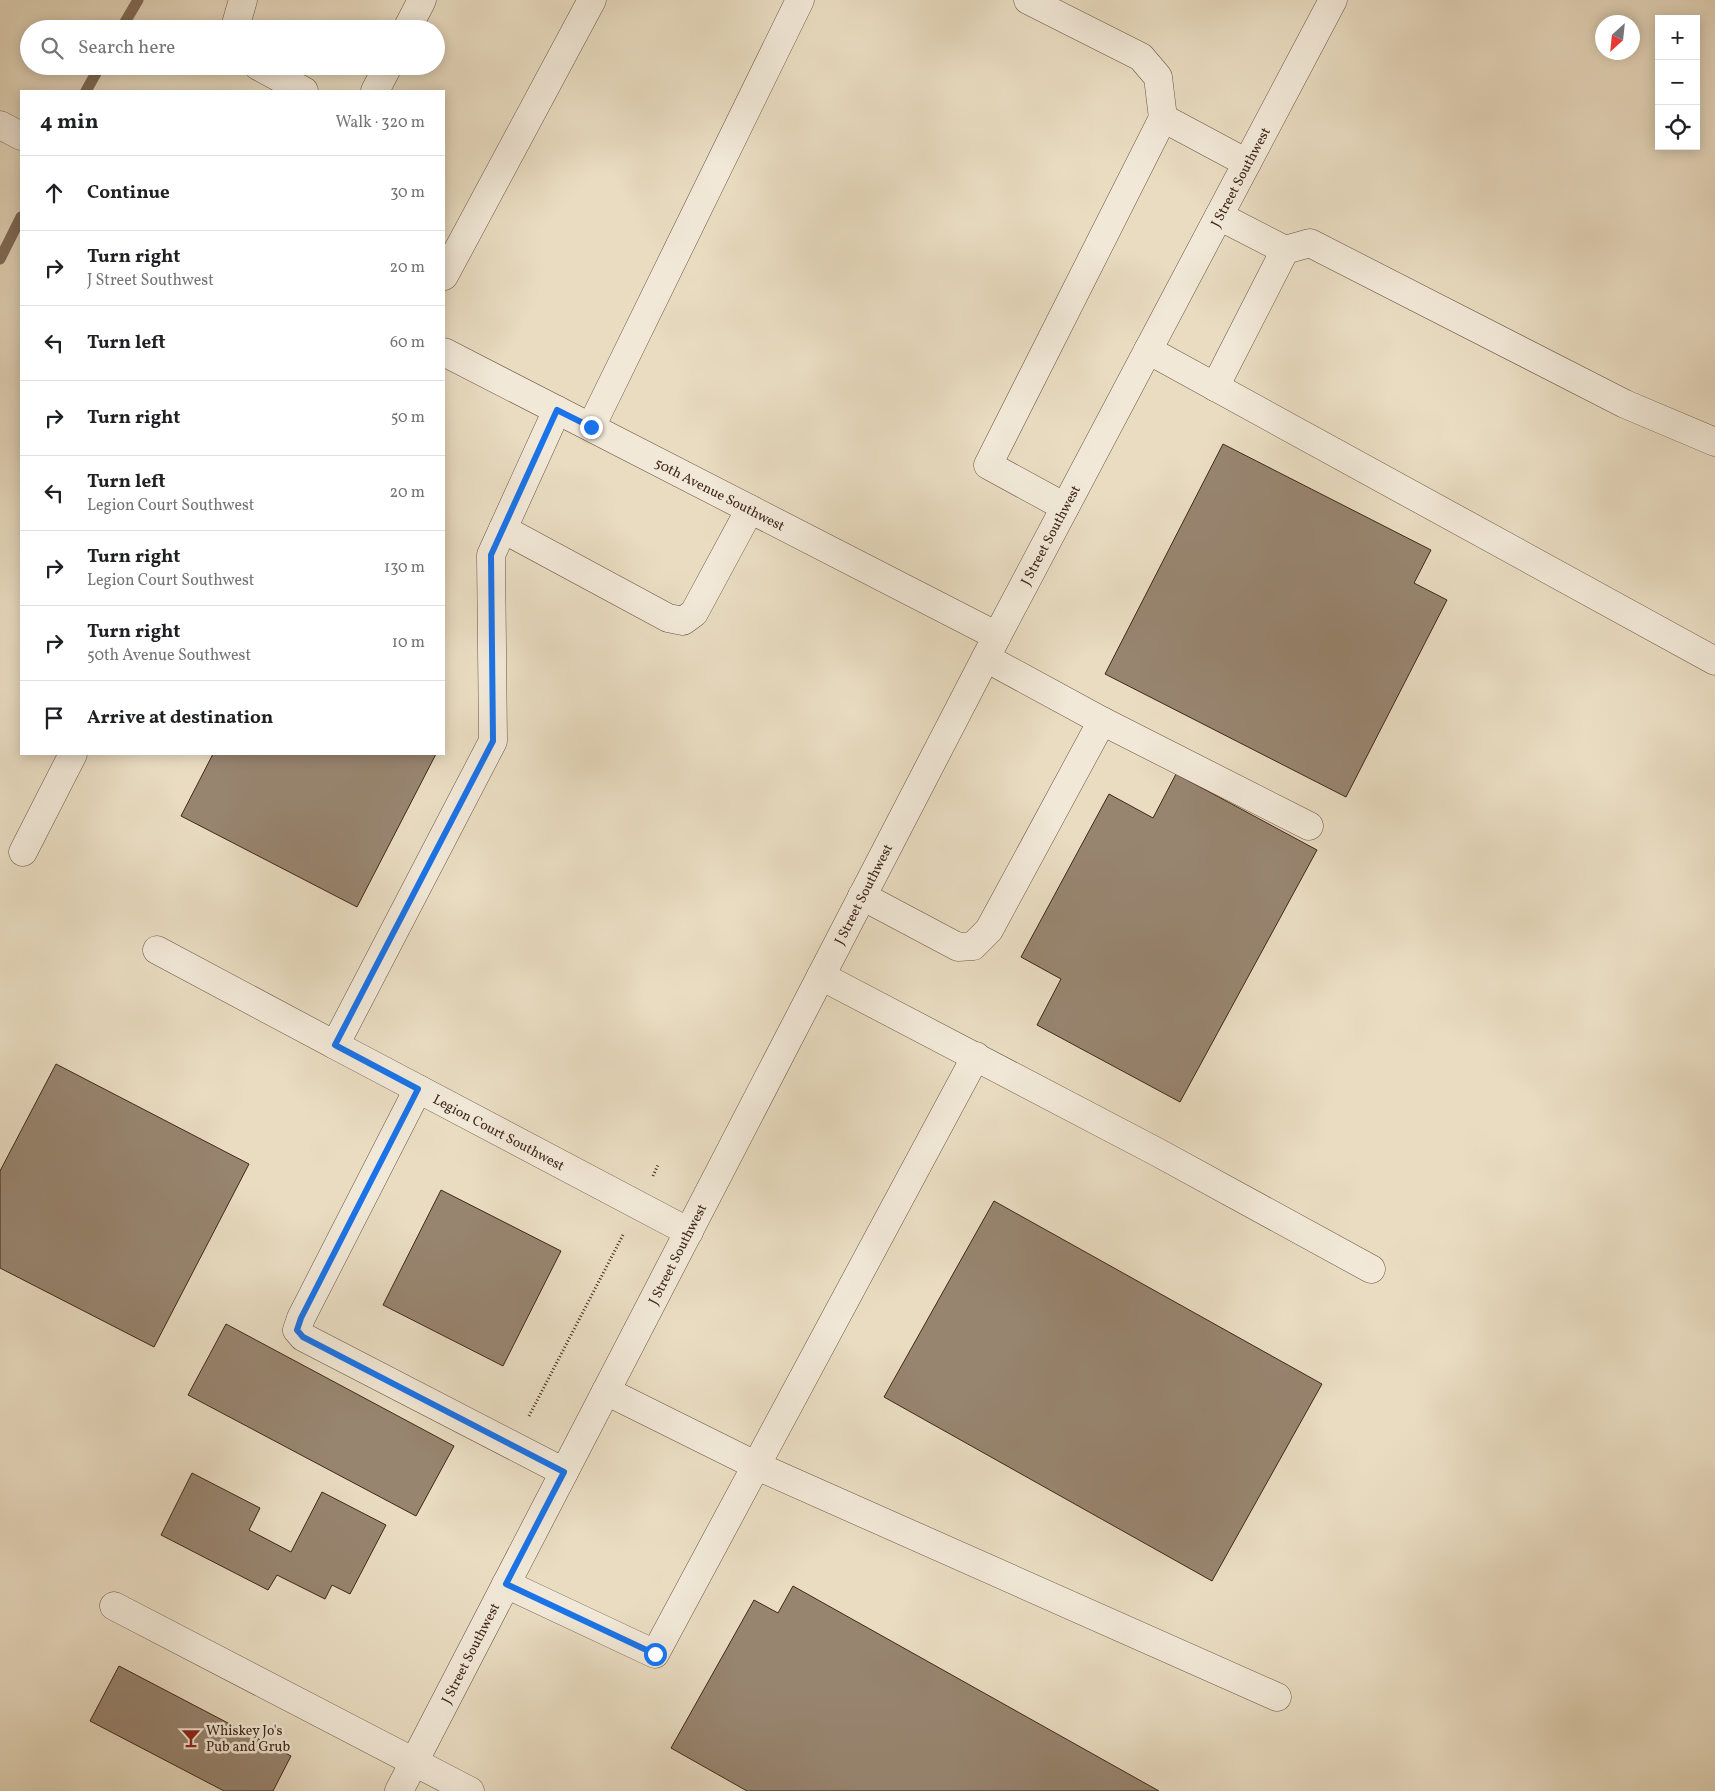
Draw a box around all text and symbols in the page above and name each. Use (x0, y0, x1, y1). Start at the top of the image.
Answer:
north arrow (1595, 15, 1640, 60)
map controls (1655, 15, 1700, 150)
button: + (1655, 15, 1700, 60)
search box (20, 20, 445, 75)
icon: search (38, 34, 66, 62)
text: Search here (78, 35, 175, 61)
button: − (1655, 60, 1700, 105)
button: locate (1655, 105, 1700, 150)
text: 4 min (40, 108, 99, 137)
text: Walk · 320 m (335, 112, 425, 134)
street label: J Street Southwest (1207, 124, 1276, 231)
icon: ahead (40, 179, 68, 207)
text: Continue (87, 180, 170, 206)
text: 30 m (390, 182, 425, 204)
text: Turn right (87, 244, 180, 270)
icon: right (40, 254, 68, 282)
text: 20 m (390, 257, 425, 279)
text: J Street Southwest (87, 270, 214, 292)
icon: left (40, 329, 68, 357)
text: Turn left (87, 330, 166, 356)
text: 60 m (390, 332, 425, 354)
icon: right (40, 404, 68, 432)
text: Turn right (87, 405, 180, 431)
text: 50 m (391, 407, 425, 429)
route end (580, 416, 603, 439)
street label: 50th Avenue Southwest (651, 454, 788, 536)
text: Turn left (87, 469, 166, 495)
icon: left (40, 479, 68, 507)
text: 20 m (390, 482, 425, 504)
street label: J Street Southwest (1017, 482, 1086, 589)
text: Legion Court Southwest (87, 495, 254, 517)
text: Turn right (87, 544, 180, 570)
icon: right (40, 554, 68, 582)
text: 130 m (384, 557, 425, 579)
text: Legion Court Southwest (87, 570, 254, 592)
text: Turn right (87, 619, 180, 645)
icon: right (40, 629, 68, 657)
text: 10 m (392, 632, 425, 654)
text: 50th Avenue Southwest (87, 645, 251, 667)
icon: arrive (40, 704, 68, 732)
text: Arrive at destination (87, 705, 273, 731)
street label: J Street Southwest (831, 841, 898, 948)
street label: Legion Court Southwest (429, 1091, 568, 1176)
street label: J Street Southwest (645, 1201, 712, 1308)
street label: J Street Southwest (438, 1600, 505, 1707)
route start (644, 1643, 667, 1666)
place label: Whiskey Jo's Pub and Grub (206, 1722, 291, 1757)
bar icon: Whiskey Jo's Pub and Grub (180, 1727, 202, 1749)

